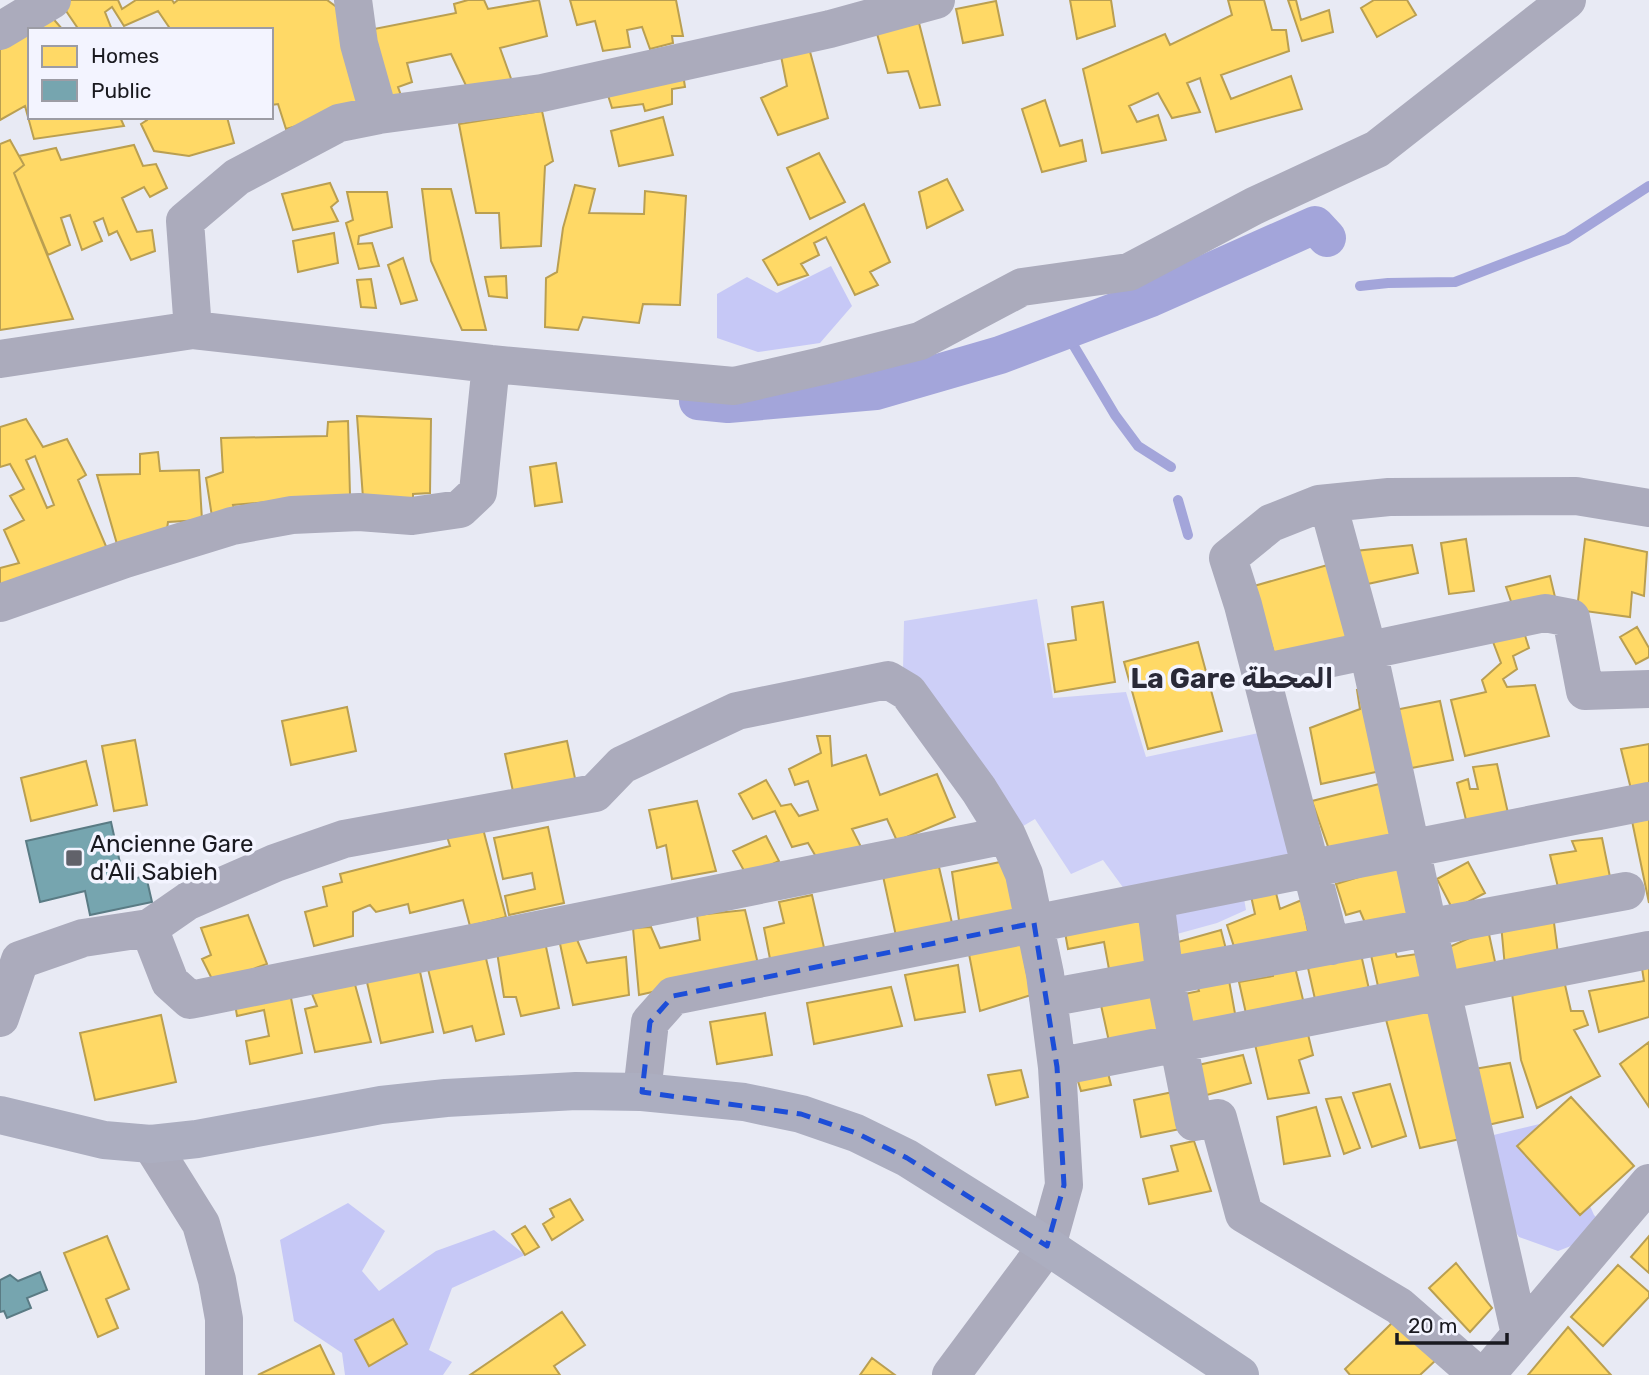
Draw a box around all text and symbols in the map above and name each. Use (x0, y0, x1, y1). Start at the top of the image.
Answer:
legend (28, 28, 273, 119)
text: Homes (91, 43, 159, 68)
text: Public (91, 78, 151, 103)
district label: La Gare المحطة (1131, 662, 1333, 695)
place label: Ancienne Gare d'Ali Sabieh (90, 830, 253, 886)
marker: Ancienne Gare d'Ali Sabieh (64, 848, 84, 868)
scale bar (1397, 1302, 1507, 1346)
text: 20 m (1408, 1313, 1457, 1338)

